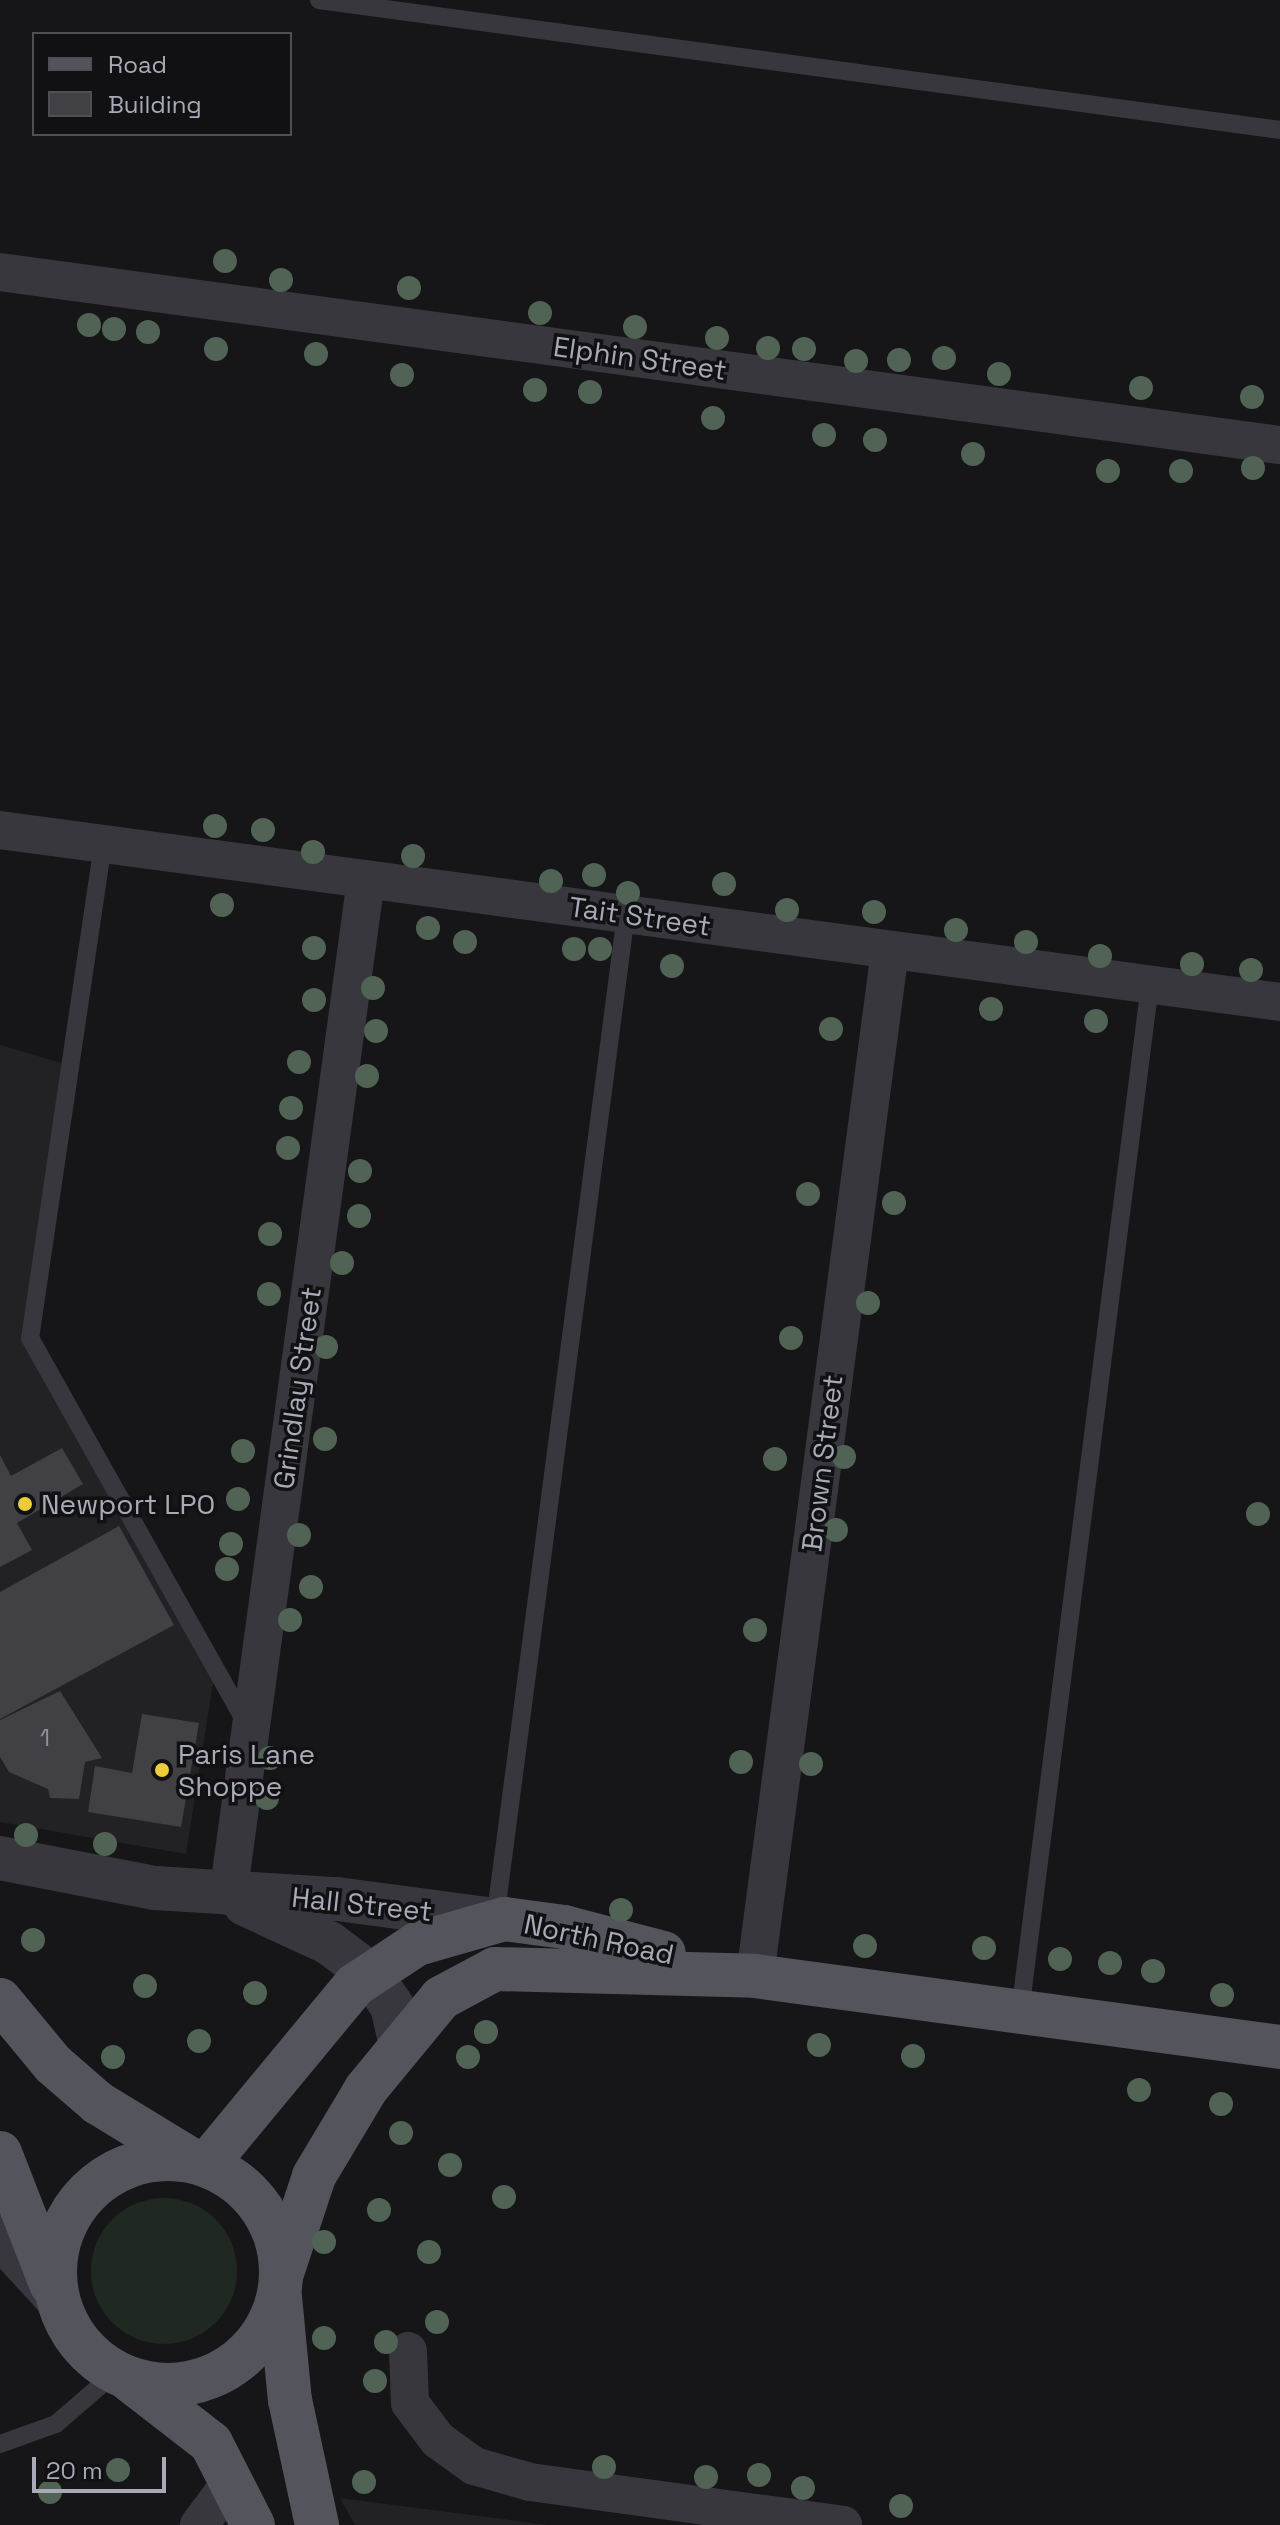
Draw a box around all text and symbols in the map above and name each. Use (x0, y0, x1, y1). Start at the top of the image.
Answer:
legend (32, 32, 292, 136)
text: Road (108, 49, 167, 80)
text: Building (108, 89, 202, 120)
street label: Elphin Street (551, 329, 729, 387)
street label: Tait Street (567, 889, 713, 943)
street label: Grindlay Street (266, 1285, 328, 1491)
street label: Brown Street (794, 1373, 850, 1553)
place label: Newport LPO (41, 1487, 215, 1521)
marker: Newport LPO (16, 1495, 34, 1513)
house number: 1 (40, 1724, 50, 1752)
place label: Paris Lane Shoppe (178, 1737, 315, 1803)
marker: Paris Lane Shoppe (153, 1761, 171, 1779)
street label: Hall Street (290, 1880, 434, 1928)
street label: North Road (521, 1907, 677, 1971)
scale bar (36, 2441, 170, 2491)
text: 20 m (46, 2455, 103, 2486)

